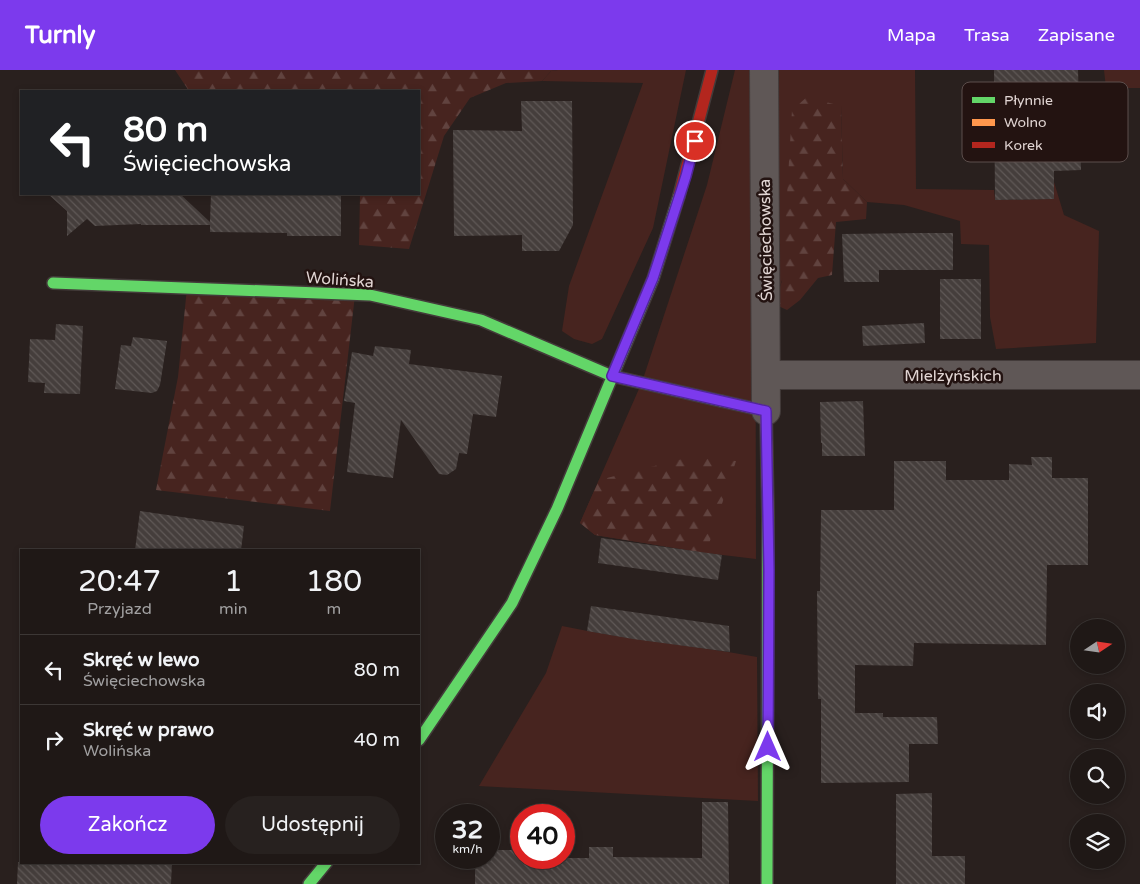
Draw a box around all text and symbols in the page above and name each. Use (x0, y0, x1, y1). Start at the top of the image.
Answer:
text: Turnly (25, 21, 95, 50)
text: Mapa (887, 24, 936, 46)
text: Trasa (964, 24, 1010, 46)
text: Zapisane (1038, 24, 1115, 46)
legend (962, 82, 1128, 162)
text: Płynnie (1004, 92, 1053, 109)
text: 80 m (123, 109, 208, 151)
icon: left (40, 110, 105, 175)
text: Wolno (1004, 114, 1047, 131)
pin (674, 120, 716, 162)
icon: arrive (681, 127, 709, 155)
text: Korek (1004, 137, 1043, 154)
text: Święciechowska (123, 151, 291, 177)
street label: Święciechowska (755, 179, 777, 301)
street label: Wolińska (305, 268, 375, 292)
street label: Mielżyńskich (904, 366, 1002, 386)
text: 20:47 (78, 563, 161, 600)
text: 1 (224, 563, 243, 600)
text: 180 (306, 563, 362, 600)
text: Przyjazd (87, 599, 152, 619)
text: min (219, 599, 248, 619)
text: m (326, 599, 341, 619)
north arrow (1070, 619, 1125, 674)
map controls (1070, 619, 1125, 869)
text: Skręć w lewo (83, 649, 200, 671)
icon: left (40, 656, 68, 684)
text: 80 m (354, 659, 400, 681)
text: Święciechowska (83, 671, 205, 691)
button: sound (1070, 684, 1125, 739)
text: Skręć w prawo (83, 719, 214, 741)
position arrow (741, 720, 793, 772)
icon: right (40, 726, 68, 754)
text: 40 m (354, 729, 400, 751)
text: Wolińska (83, 741, 151, 761)
button: search (1070, 749, 1125, 804)
button: Zakończ (40, 796, 215, 854)
button: Udostępnij (225, 796, 400, 854)
speed limit sign: 40 (510, 804, 575, 869)
button: layers (1070, 814, 1125, 869)
text: 32 (452, 815, 483, 845)
text: km/h (452, 842, 483, 856)

